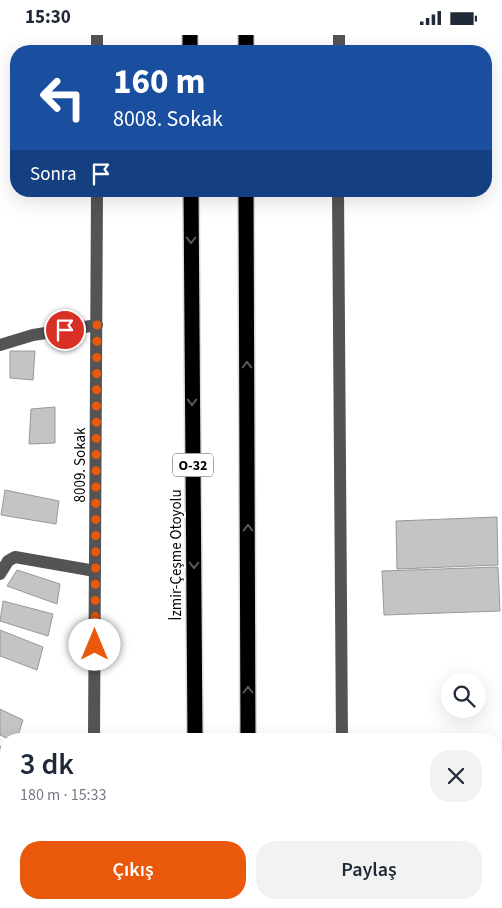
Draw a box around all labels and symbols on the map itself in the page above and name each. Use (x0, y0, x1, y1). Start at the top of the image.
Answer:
one-way arrow (186, 236, 196, 244)
pin (44, 309, 86, 351)
one-way arrow (242, 361, 252, 368)
one-way arrow (187, 399, 198, 407)
street label: 8009. Sokak (70, 427, 91, 502)
road number: O-32 (173, 453, 213, 477)
street label: İzmir-Çeşme Otoyolu (166, 489, 187, 621)
one-way arrow (243, 523, 253, 531)
one-way arrow (188, 561, 199, 569)
position arrow (68, 618, 120, 670)
one-way arrow (243, 686, 253, 694)

